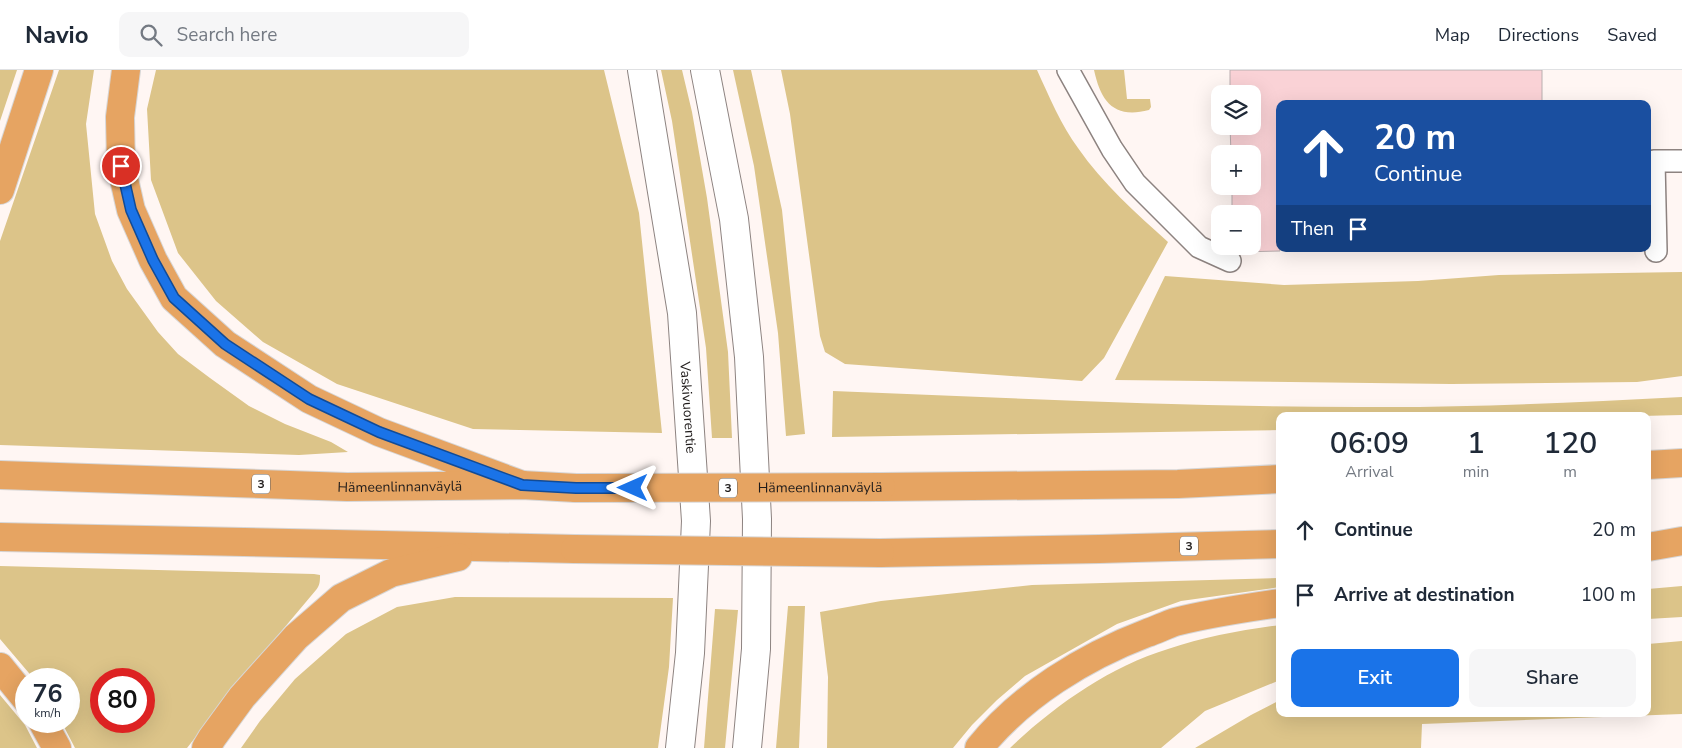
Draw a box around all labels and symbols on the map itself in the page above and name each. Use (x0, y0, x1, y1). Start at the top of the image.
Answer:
pin (100, 145, 142, 187)
street label: Vaskivuorentie (676, 360, 701, 454)
position arrow (606, 461, 658, 513)
road number: 3 (252, 474, 270, 494)
street label: Hämeenlinnanväylä (337, 476, 462, 497)
street label: Hämeenlinnanväylä (758, 477, 882, 497)
road number: 3 (719, 478, 737, 498)
road number: 3 (1180, 536, 1198, 556)
speed limit sign: 80 (90, 668, 155, 733)

